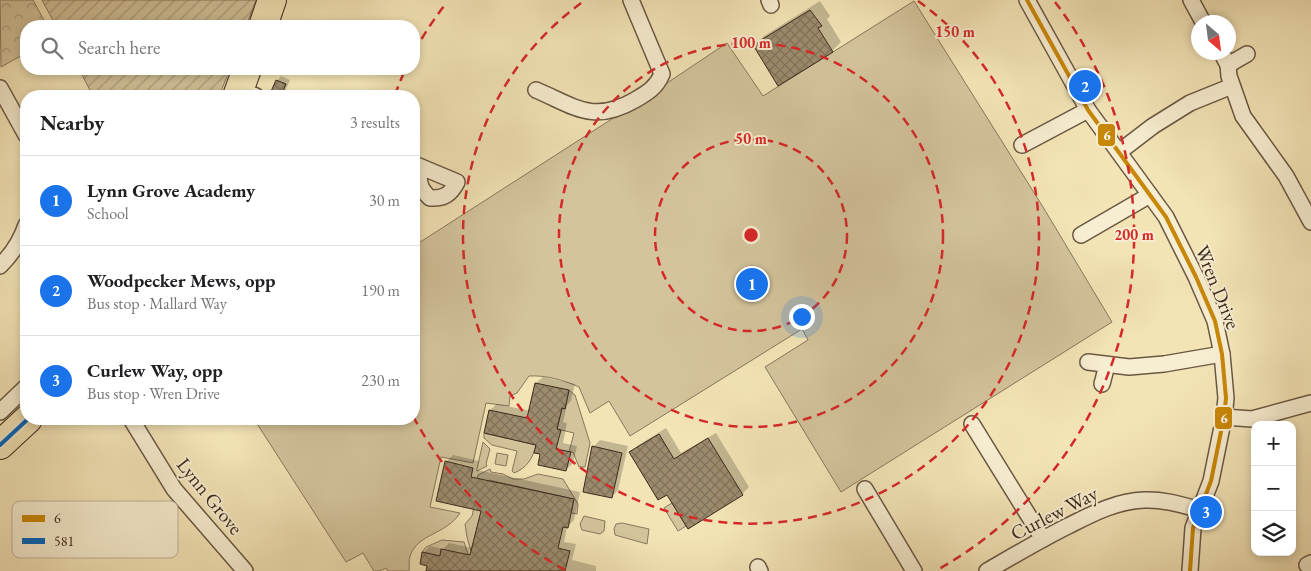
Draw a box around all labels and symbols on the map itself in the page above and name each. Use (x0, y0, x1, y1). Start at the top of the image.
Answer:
north arrow (1191, 15, 1236, 60)
text: 150 m (935, 22, 975, 41)
text: 100 m (731, 33, 771, 52)
pin: 2 (1069, 67, 1101, 105)
line badge: 6 (1097, 123, 1116, 147)
text: 6 (1103, 126, 1111, 144)
text: 50 m (735, 129, 767, 148)
text: 200 m (1114, 225, 1154, 244)
centre of rings (742, 226, 760, 244)
street label: Wren Drive (1189, 241, 1247, 333)
pin: 1 (736, 265, 768, 303)
your location (789, 304, 815, 330)
line badge: 6 (1214, 406, 1233, 430)
text: 6 (1220, 409, 1228, 427)
street label: Lynn Grove (171, 452, 249, 540)
street label: Curlew Way (1006, 480, 1102, 546)
pin: 3 (1190, 493, 1222, 531)
legend (12, 501, 178, 558)
text: 6 (54, 509, 61, 527)
text: 581 (54, 532, 74, 550)

